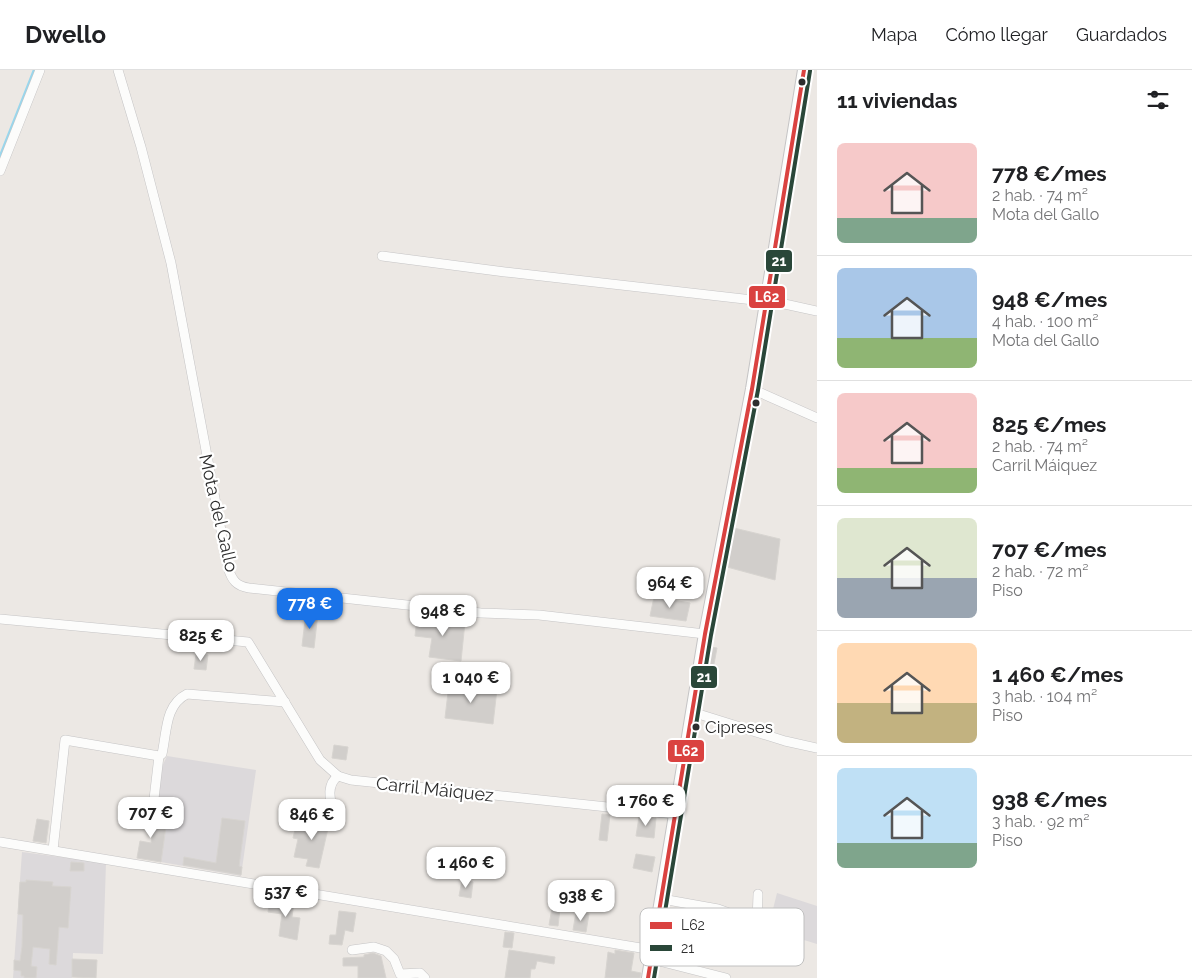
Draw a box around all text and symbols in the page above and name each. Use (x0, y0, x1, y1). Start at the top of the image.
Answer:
text: Dwello (25, 20, 106, 49)
text: Mapa (871, 24, 917, 45)
text: Cómo llegar (945, 24, 1048, 45)
text: Guardados (1076, 24, 1167, 45)
unlabelled marker (797, 77, 807, 87)
icon: filters (1144, 86, 1172, 114)
text: 11 viviendas (837, 88, 957, 113)
text: 778 €/mes (992, 161, 1107, 186)
icon: home (877, 163, 937, 223)
text: 2 hab. · 74 m² (992, 186, 1088, 205)
text: Mota del Gallo (992, 205, 1099, 224)
line badge: 21 (765, 249, 793, 273)
text: 21 (772, 253, 786, 269)
line badge: L62 (748, 285, 786, 309)
text: 948 €/mes (992, 287, 1107, 312)
icon: home (877, 288, 937, 348)
text: L62 (755, 289, 779, 305)
text: 4 hab. · 100 m² (992, 312, 1098, 331)
text: Mota del Gallo (992, 331, 1099, 350)
unlabelled marker (751, 398, 761, 408)
text: 825 €/mes (992, 412, 1106, 437)
icon: home (877, 413, 937, 473)
text: 2 hab. · 74 m² (992, 437, 1088, 456)
street label: Mota del Gallo (195, 452, 243, 574)
text: Carril Máiquez (992, 456, 1097, 475)
text: 707 €/mes (992, 537, 1107, 562)
icon: home (877, 538, 937, 598)
text: 2 hab. · 72 m² (992, 562, 1088, 581)
pin: 964 € (635, 566, 705, 609)
text: 964 € (648, 573, 692, 592)
text: Piso (992, 581, 1023, 600)
pin: 778 € (275, 588, 345, 630)
text: 778 € (288, 594, 332, 613)
pin: 948 € (408, 594, 478, 637)
text: 948 € (421, 601, 465, 620)
pin: 825 € (166, 620, 236, 662)
text: 825 € (179, 626, 223, 645)
pin: 1 040 € (425, 662, 517, 704)
text: 1 460 €/mes (992, 662, 1123, 687)
icon: home (877, 663, 937, 723)
line badge: 21 (690, 665, 718, 689)
text: 1 040 € (442, 668, 500, 687)
text: 21 (697, 669, 711, 685)
text: 3 hab. · 104 m² (992, 687, 1097, 706)
text: Piso (992, 706, 1023, 725)
place label: Cipreses (705, 717, 773, 737)
marker: Cipreses (691, 722, 701, 732)
line badge: L62 (667, 739, 705, 763)
text: L62 (674, 743, 698, 759)
street label: Carril Máiquez (375, 772, 495, 806)
pin: 1 760 € (600, 784, 692, 827)
text: 938 €/mes (992, 787, 1107, 812)
icon: home (877, 788, 937, 848)
text: 1 760 € (618, 791, 674, 810)
pin: 707 € (116, 796, 186, 839)
pin: 846 € (277, 798, 347, 841)
text: 707 € (129, 803, 173, 822)
text: 846 € (289, 805, 335, 824)
text: 3 hab. · 92 m² (992, 812, 1089, 831)
text: Piso (992, 831, 1023, 850)
pin: 1 460 € (420, 846, 512, 889)
text: 1 460 € (437, 853, 495, 872)
pin: 537 € (251, 876, 321, 918)
pin: 938 € (546, 880, 616, 922)
text: 537 € (264, 882, 308, 901)
text: 938 € (559, 886, 603, 905)
legend (640, 908, 804, 966)
text: L62 (681, 917, 705, 933)
text: 21 (681, 940, 694, 956)

